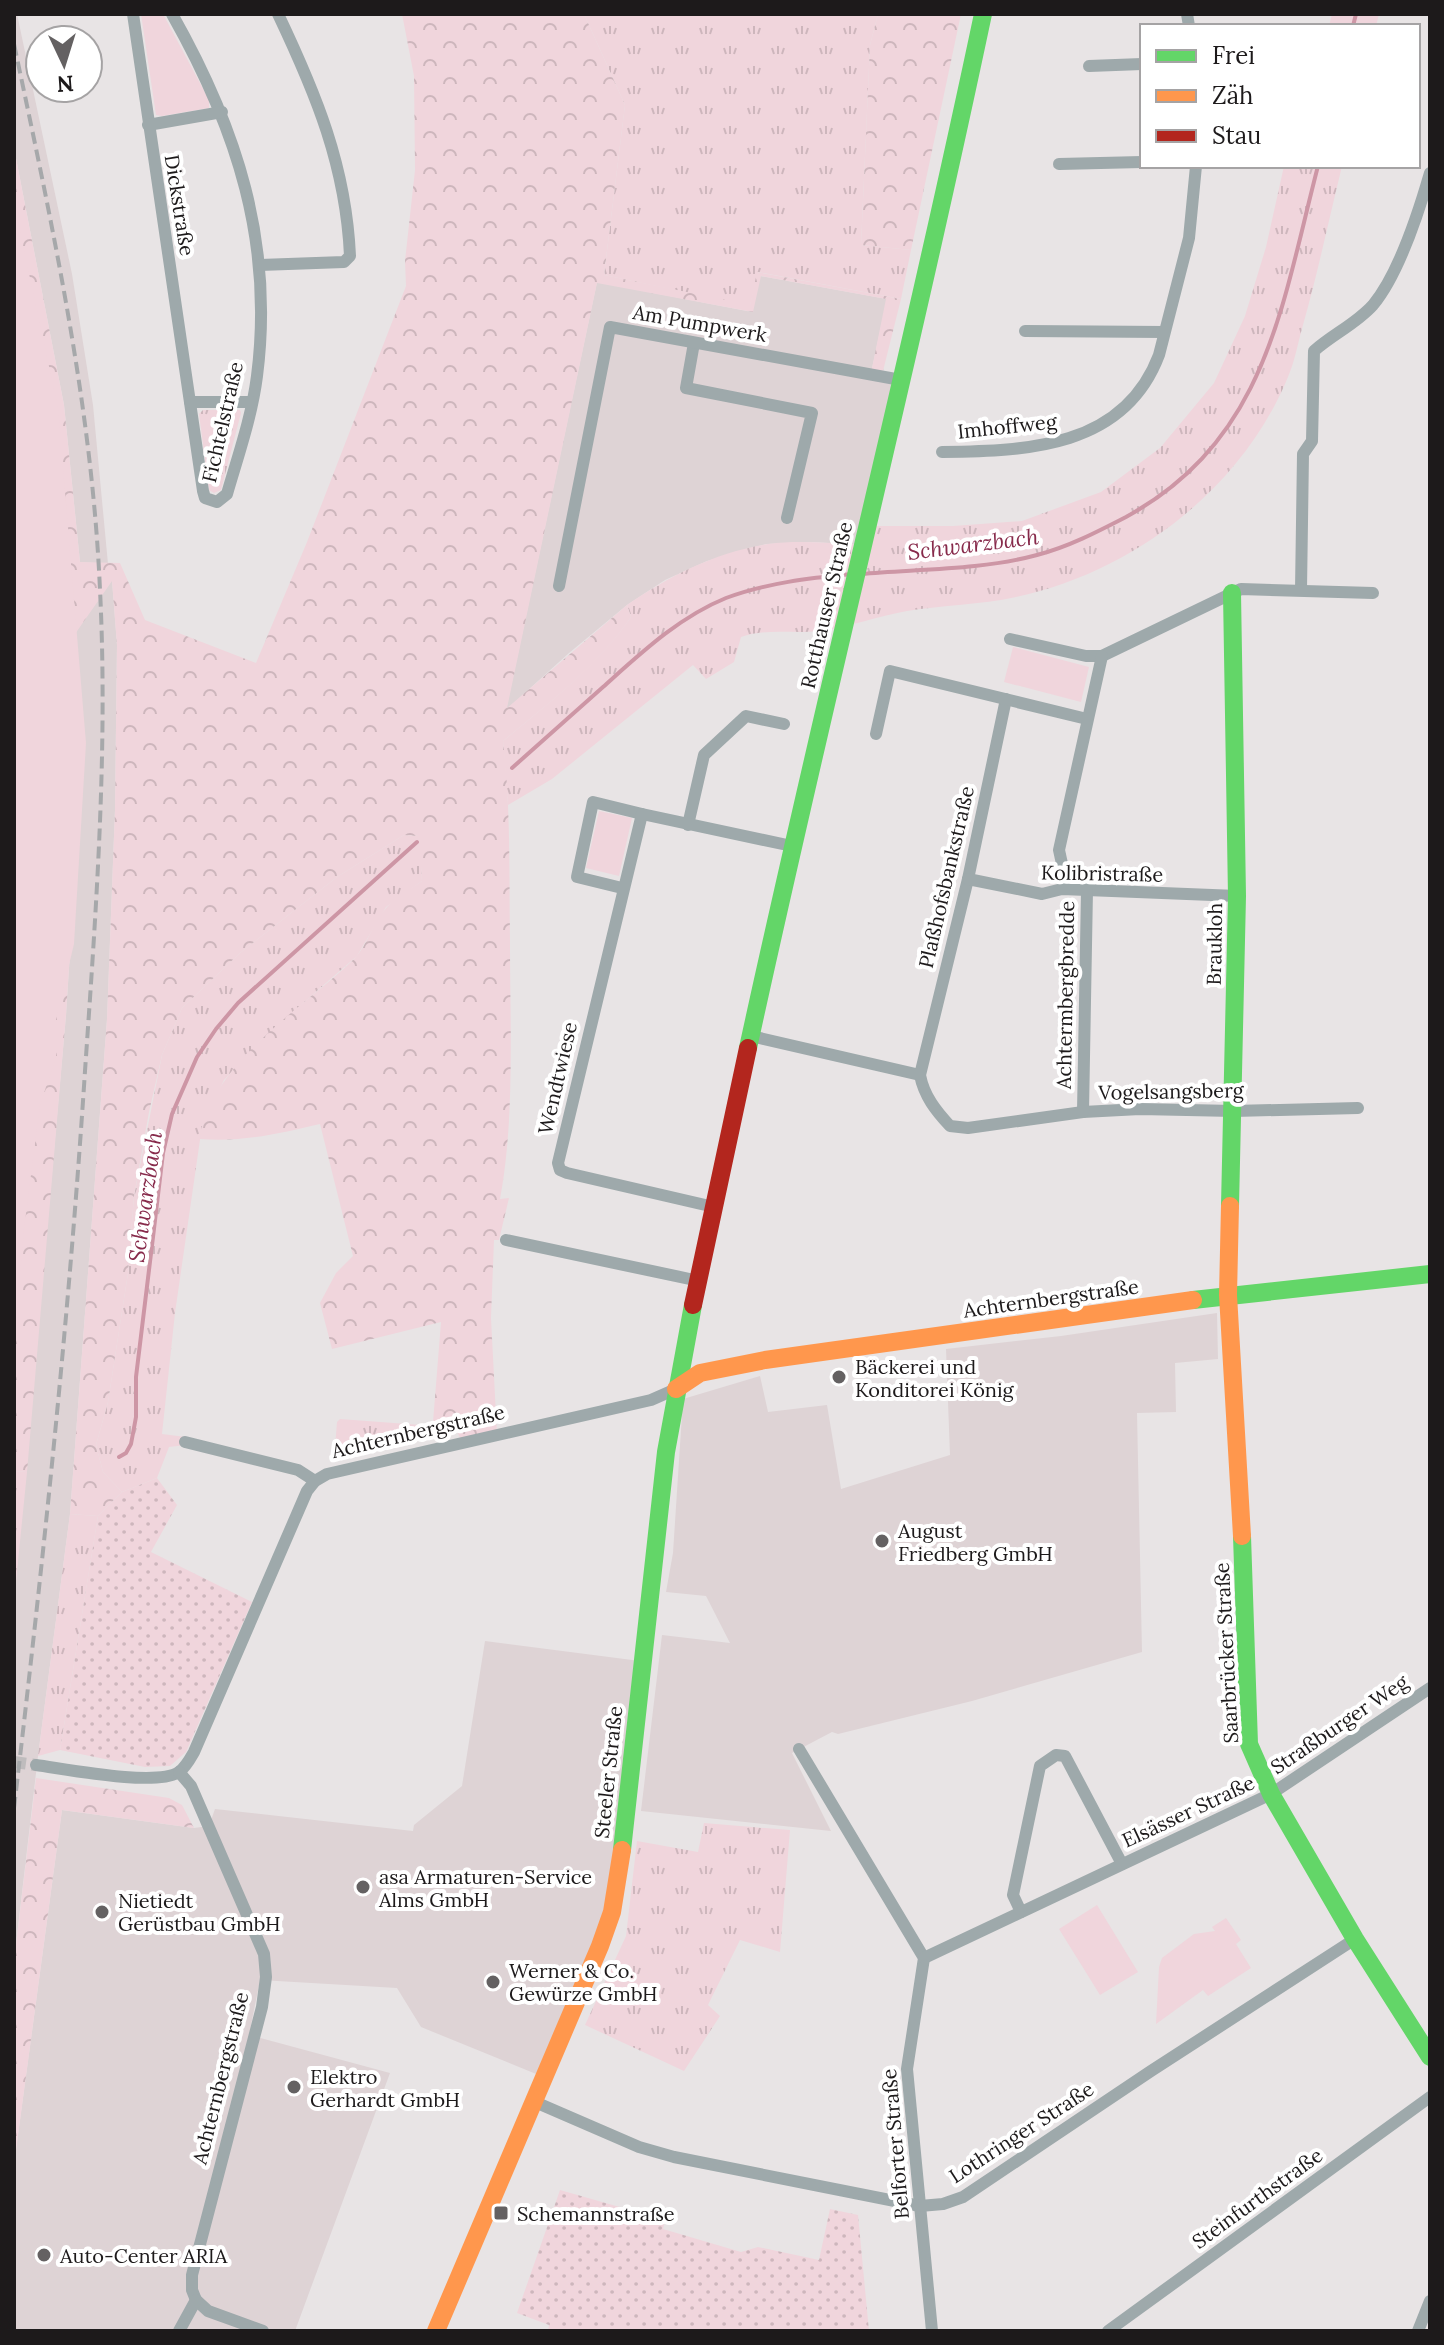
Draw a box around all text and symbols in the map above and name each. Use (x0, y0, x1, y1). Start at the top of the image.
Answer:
north arrow (24, 24, 104, 104)
legend (1140, 24, 1420, 168)
text: Frei (1212, 40, 1255, 71)
text: N (56, 69, 75, 99)
text: Zäh (1212, 80, 1253, 111)
text: Stau (1212, 120, 1261, 151)
street label: Dickstraße (160, 153, 200, 258)
street label: Am Pumpwerk (630, 299, 769, 347)
street label: Fichtelstraße (196, 359, 248, 485)
street label: Imhoffweg (956, 408, 1059, 444)
street label: Rotthauser Straße (795, 519, 857, 691)
water label: Schwarzbach (906, 522, 1041, 566)
street label: Plaßhofsbankstraße (913, 783, 979, 970)
street label: Kolibristraße (1041, 859, 1164, 887)
street label: Achtermbergbredde (1051, 900, 1079, 1090)
street label: Braukloh (1201, 902, 1227, 986)
street label: Wendtwiese (532, 1019, 582, 1137)
street label: Vogelsangsberg (1097, 1077, 1245, 1105)
water label: Schwarzbach (122, 1129, 168, 1264)
street label: Achternbergstraße (961, 1273, 1140, 1323)
place label: Bäckerei und Konditorei König (855, 1354, 1015, 1402)
marker: Bäckerei und Konditorei König (830, 1368, 848, 1386)
street label: Achternbergstraße (328, 1399, 507, 1463)
place label: August Friedberg GmbH (897, 1518, 1053, 1566)
marker: August Friedberg GmbH (873, 1532, 891, 1550)
street label: Saarbrücker Straße (1209, 1562, 1243, 1744)
street label: Straßburger Weg (1266, 1668, 1413, 1779)
street label: Steeler Straße (589, 1704, 627, 1839)
street label: Elsässer Straße (1118, 1769, 1258, 1853)
place label: asa Armaturen-Service Alms GmbH (378, 1864, 592, 1912)
marker: asa Armaturen-Service Alms GmbH (354, 1878, 372, 1896)
place label: Nietiedt Gerüstbau GmbH (118, 1888, 281, 1936)
marker: Nietiedt Gerüstbau GmbH (93, 1903, 111, 1921)
place label: Werner & Co. Gewürze GmbH (509, 1958, 658, 2006)
marker: Werner & Co. Gewürze GmbH (484, 1973, 502, 1991)
street label: Achternbergstraße (186, 1989, 254, 2168)
place label: Elektro Gerhardt GmbH (310, 2064, 460, 2112)
street label: Belforter Straße (876, 2068, 914, 2220)
street label: Lothringer Straße (944, 2076, 1098, 2188)
marker: Elektro Gerhardt GmbH (285, 2078, 303, 2096)
street label: Steinfurthstraße (1187, 2142, 1327, 2254)
place label: Schemannstraße (517, 2201, 675, 2226)
marker: Schemannstraße (492, 2204, 510, 2222)
place label: Auto-Center ARIA (59, 2243, 228, 2268)
marker: Auto-Center ARIA (35, 2246, 53, 2264)

